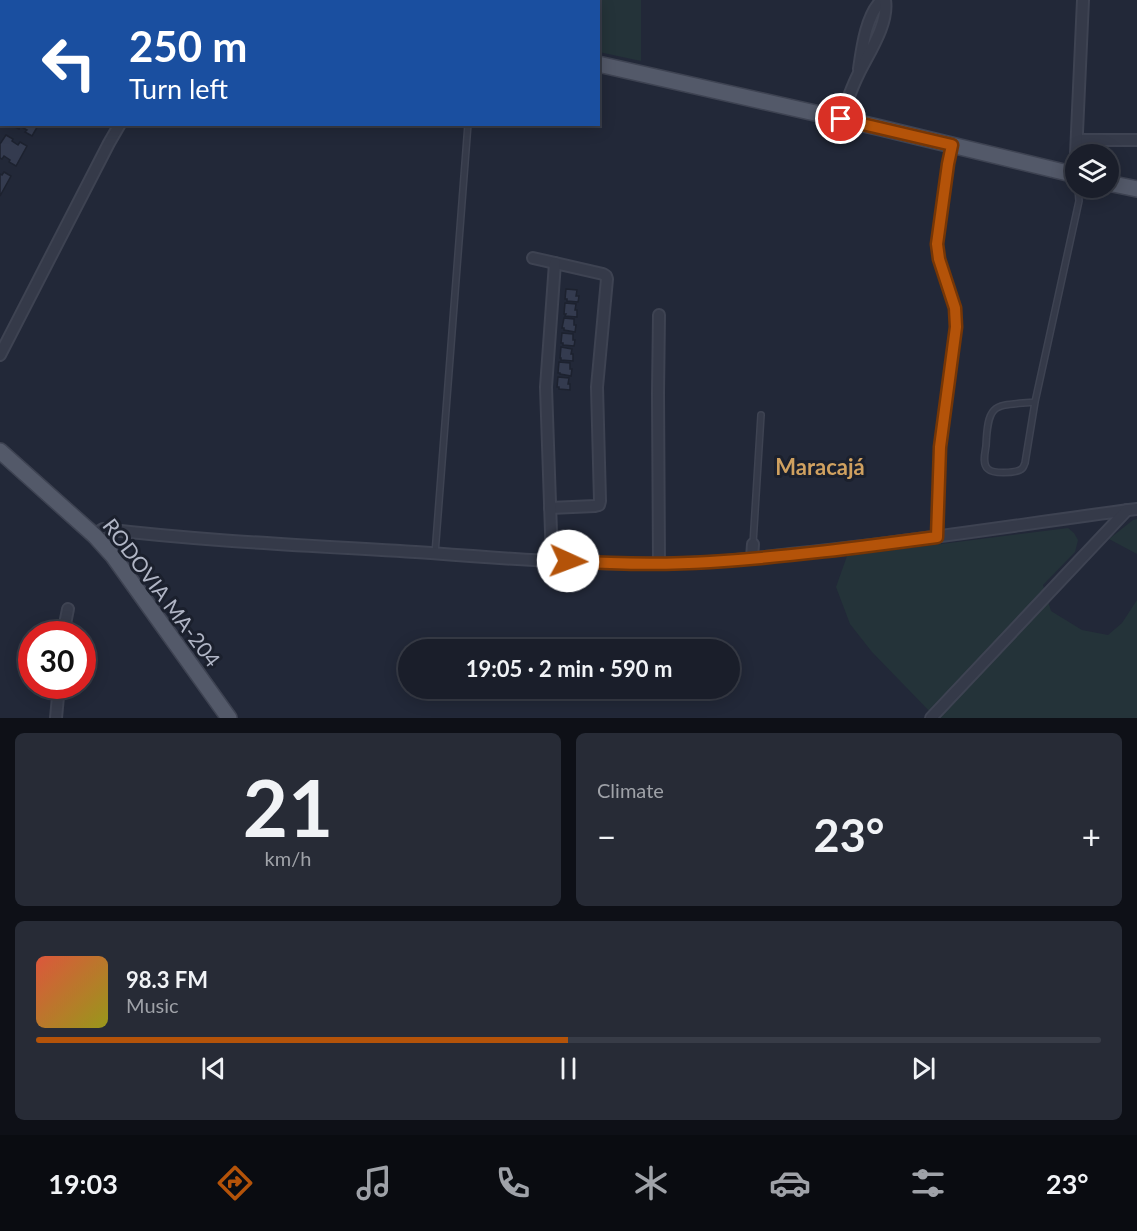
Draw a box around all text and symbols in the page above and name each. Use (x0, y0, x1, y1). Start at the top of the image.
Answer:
text: 250 m (129, 21, 247, 71)
icon: left (30, 24, 108, 102)
text: Turn left (129, 72, 228, 105)
pin (815, 93, 866, 144)
icon: arrive (824, 102, 857, 135)
map controls (1065, 144, 1119, 198)
button: layers (1065, 144, 1119, 198)
district label: Maracajá (775, 453, 865, 480)
street label: RODOVIA MA-204 (98, 513, 226, 671)
position arrow (536, 529, 600, 593)
speed limit sign: 30 (18, 621, 96, 699)
text: 19:05 · 2 min · 590 m (466, 655, 672, 682)
text: 21 (243, 760, 333, 854)
text: Climate (597, 778, 664, 802)
text: 23° (814, 808, 884, 862)
text: − (597, 816, 616, 856)
text: + (1082, 816, 1101, 856)
text: km/h (265, 846, 311, 870)
text: 98.3 FM (126, 966, 208, 993)
text: Music (126, 993, 179, 1017)
icon: previous (197, 1052, 230, 1085)
icon: pause (552, 1052, 585, 1085)
icon: next (907, 1052, 940, 1085)
icon: directions (214, 1162, 256, 1204)
icon: music (353, 1162, 395, 1204)
icon: phone (492, 1162, 534, 1204)
icon: climate (630, 1162, 672, 1204)
icon: car (769, 1162, 811, 1204)
icon: filters (907, 1162, 949, 1204)
text: 19:03 (48, 1167, 118, 1200)
text: 23° (1046, 1167, 1089, 1200)

